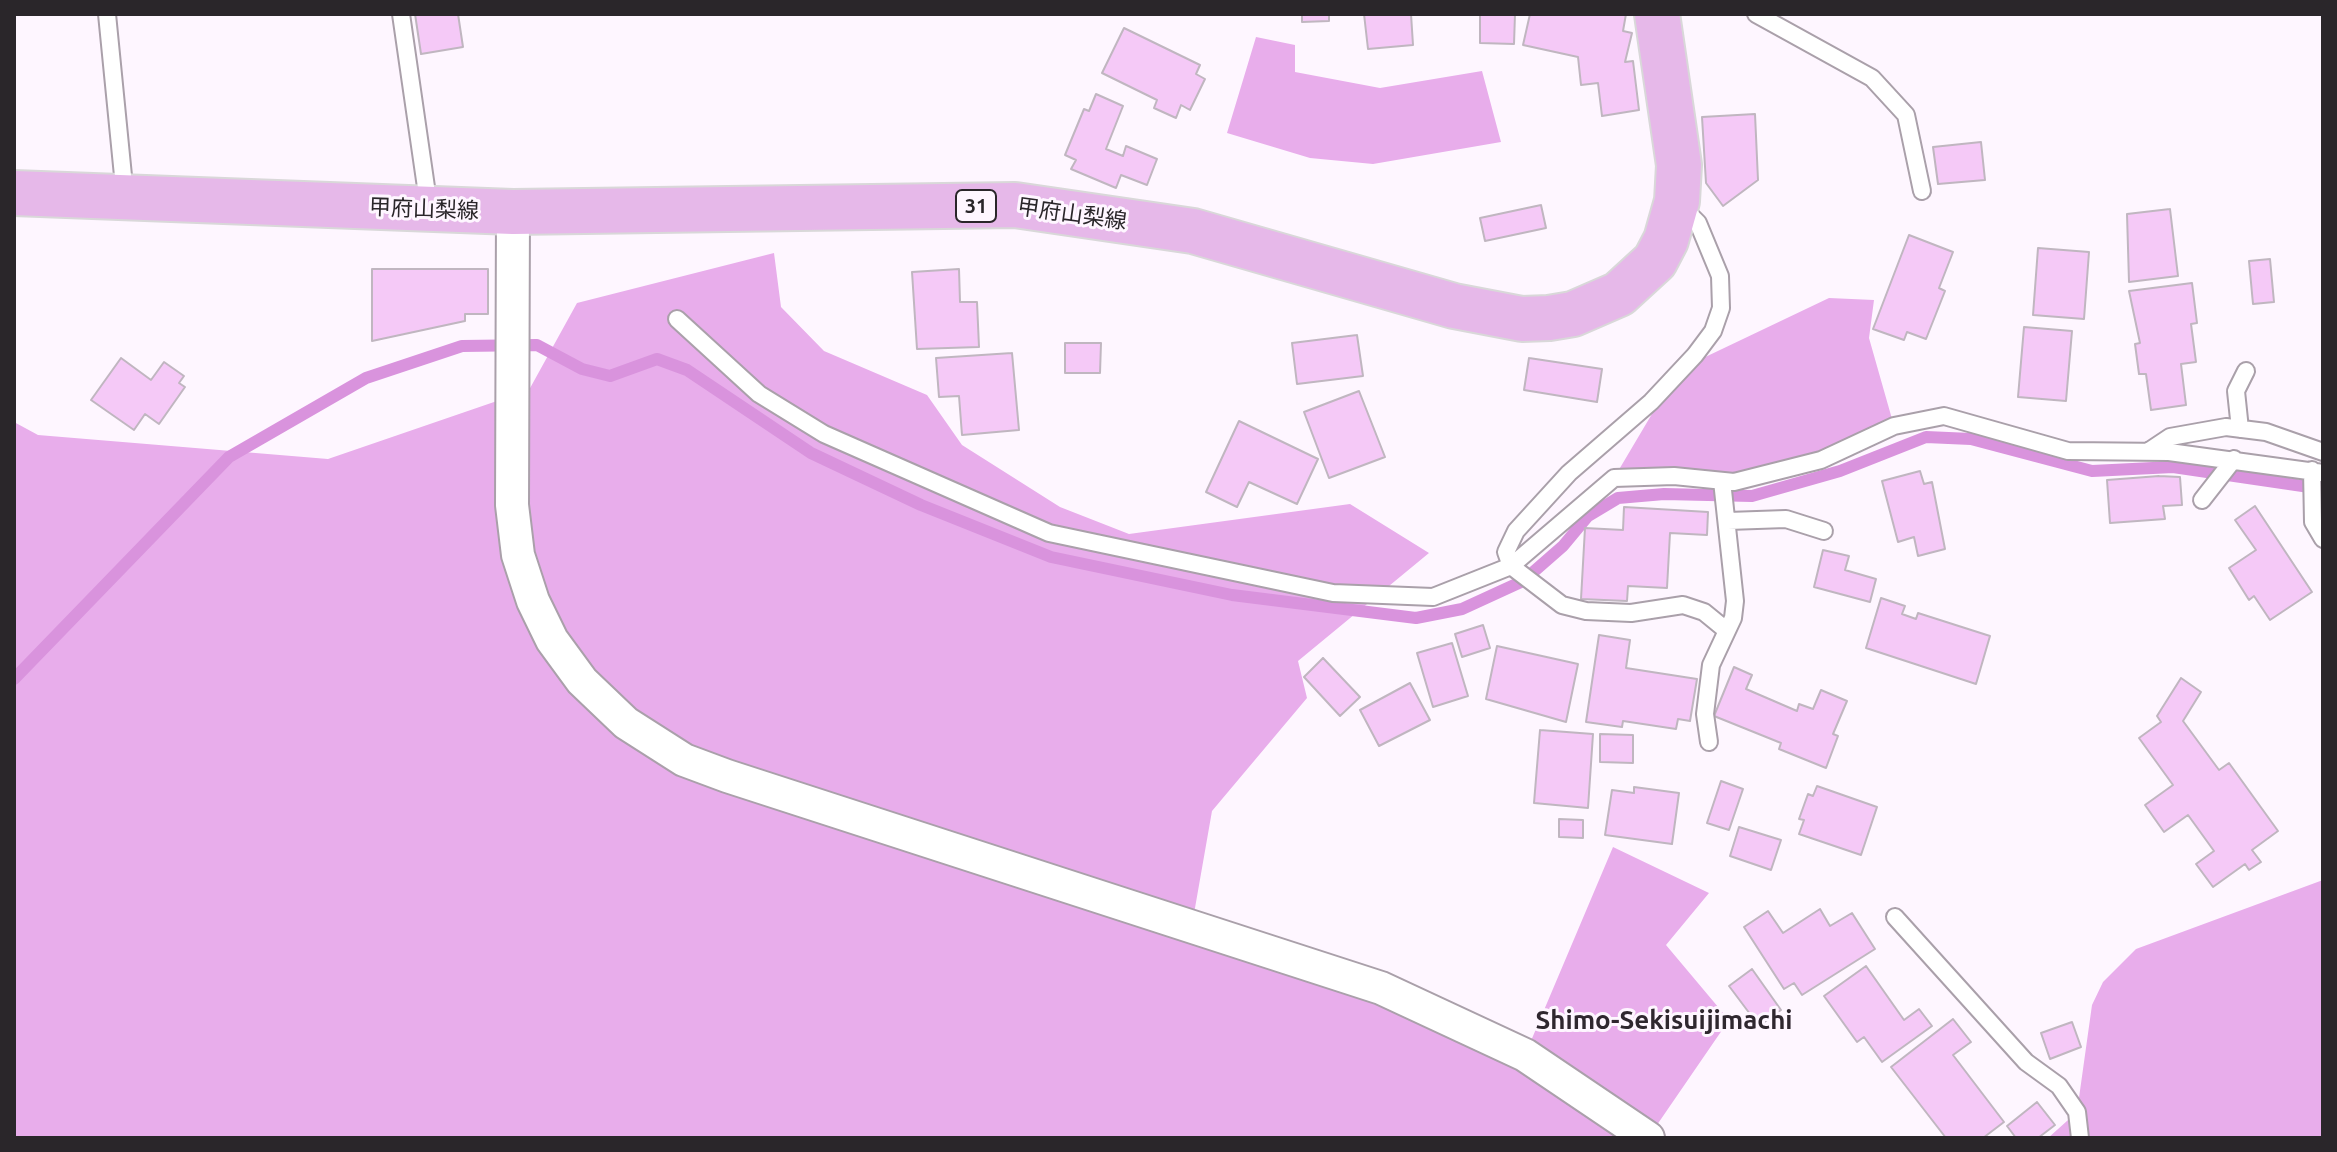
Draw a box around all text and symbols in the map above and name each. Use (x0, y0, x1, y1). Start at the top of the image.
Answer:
road number: 31 (956, 190, 996, 222)
street label: 甲府山梨線 (1016, 193, 1128, 235)
street label: 甲府山梨線 (369, 194, 479, 224)
district label: Shimo-Sekisuijimachi (1535, 1004, 1793, 1036)

